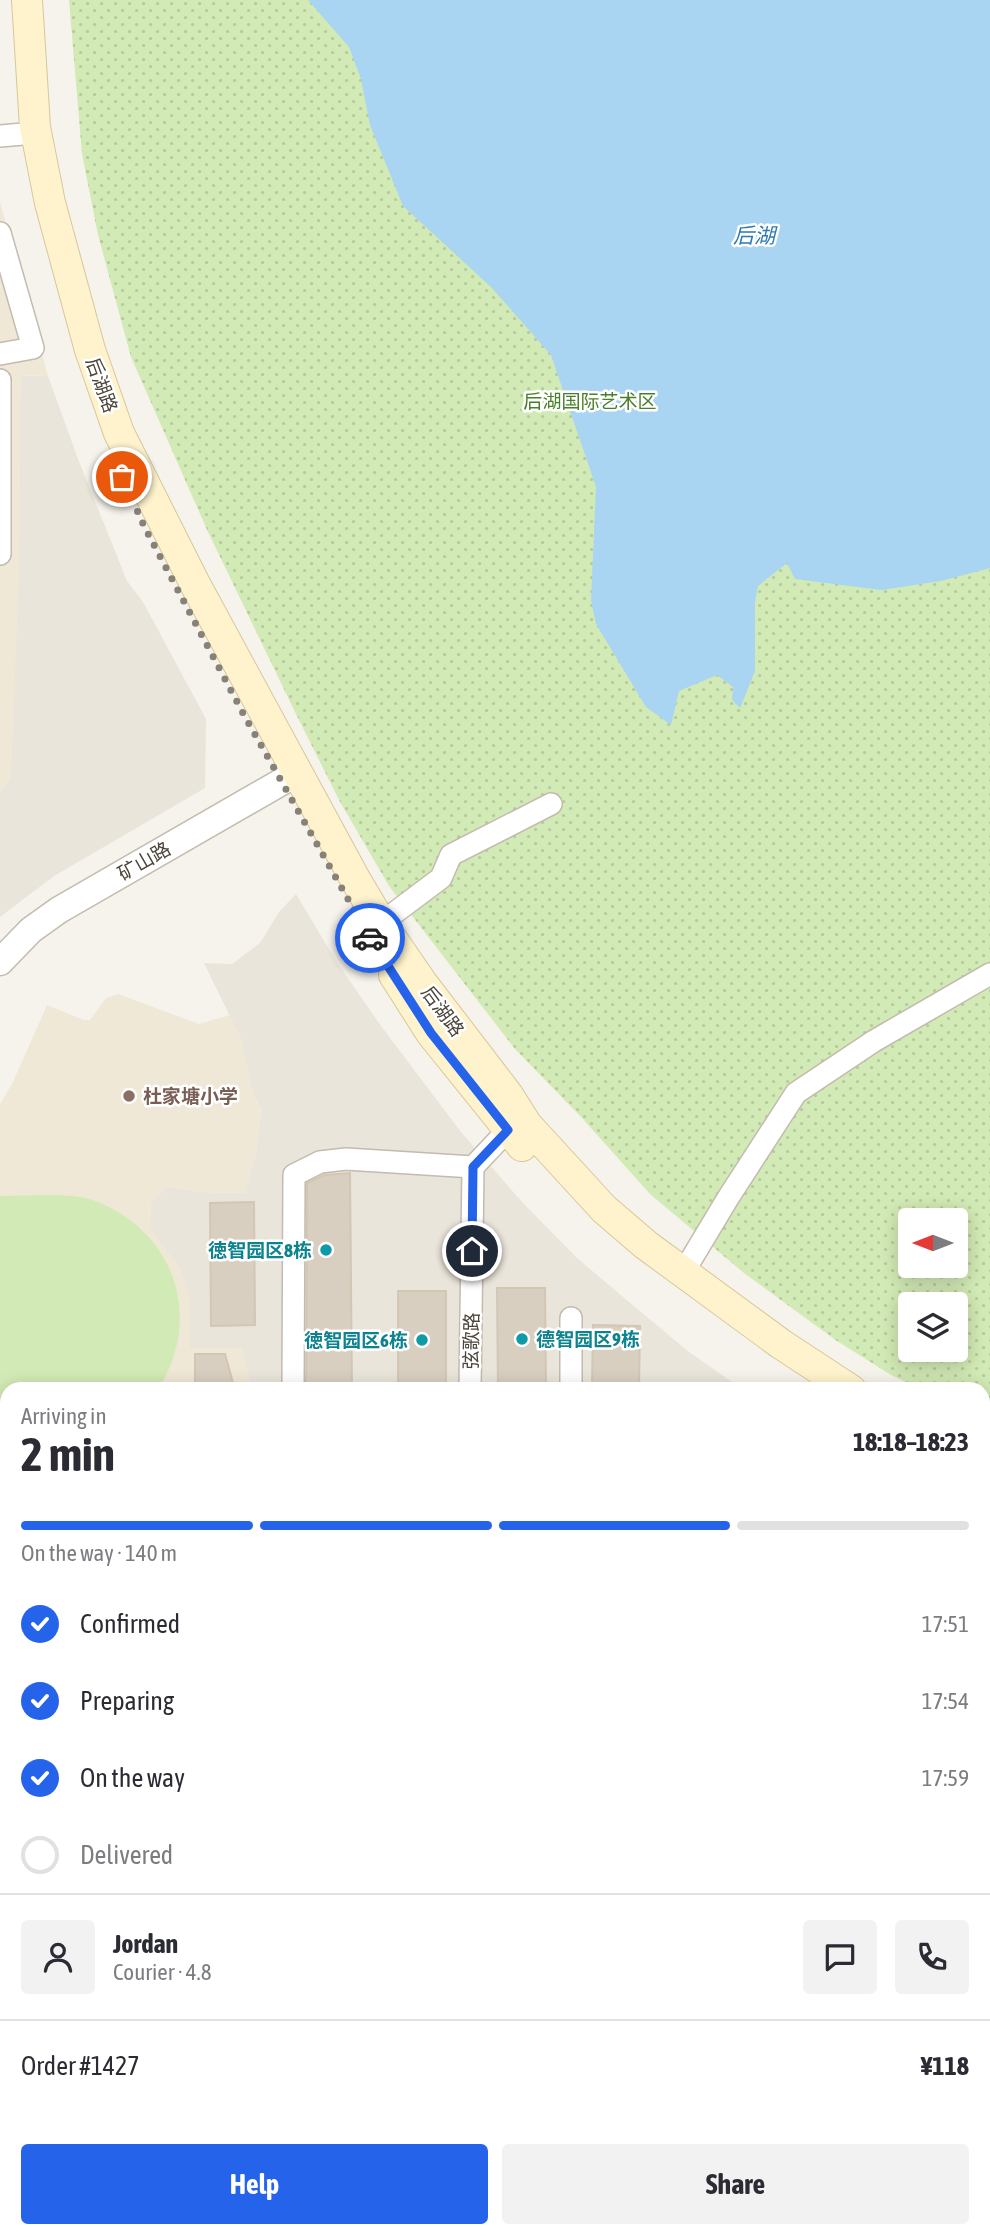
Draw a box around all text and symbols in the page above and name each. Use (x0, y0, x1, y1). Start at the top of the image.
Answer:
water label: 后湖 (733, 223, 778, 247)
street label: 后湖路 (82, 354, 122, 416)
park label: 后湖国际艺术区 (523, 390, 657, 412)
pin (92, 447, 152, 507)
icon: bag (103, 458, 141, 496)
street label: 矿山路 (114, 837, 174, 885)
courier (335, 903, 405, 973)
icon: car (351, 919, 389, 957)
street label: 后湖路 (417, 981, 469, 1041)
place label: 杜家塘小学 (143, 1085, 238, 1107)
marker: 杜家塘小学 (121, 1088, 137, 1104)
north arrow (898, 1208, 968, 1278)
map controls (898, 1208, 968, 1362)
pin (442, 1221, 502, 1281)
icon: home (453, 1232, 491, 1270)
place label: 徳智园区8栋 (208, 1239, 312, 1261)
marker: 徳智园区8栋 (318, 1242, 334, 1258)
button: layers (898, 1292, 968, 1362)
street label: 弦歌路 (460, 1312, 482, 1370)
place label: 德智园区9栋 (536, 1328, 640, 1350)
place label: 徳智园区6栋 (304, 1329, 408, 1351)
marker: 德智园区9栋 (514, 1331, 530, 1347)
marker: 徳智园区6栋 (414, 1332, 430, 1348)
text: Arriving in (21, 1403, 107, 1429)
text: 18:18–18:23 (853, 1427, 969, 1457)
text: 2 min (21, 1428, 115, 1481)
text: On the way · 140 m (21, 1540, 177, 1566)
icon: check (21, 1605, 59, 1643)
text: Confirmed (80, 1609, 180, 1639)
text: 17:51 (922, 1611, 969, 1637)
icon: check (21, 1682, 59, 1720)
text: Preparing (80, 1686, 174, 1716)
text: 17:54 (922, 1688, 969, 1714)
icon: check (21, 1759, 59, 1797)
text: On the way (80, 1763, 185, 1793)
text: 17:59 (922, 1765, 969, 1791)
text: Delivered (80, 1840, 173, 1870)
button: person (21, 1920, 95, 1994)
button: chat (803, 1920, 877, 1994)
button: phone (895, 1920, 969, 1994)
text: Jordan (113, 1929, 178, 1959)
text: Courier · 4.8 (113, 1959, 212, 1985)
text: Order #1427 (21, 2051, 140, 2081)
text: ¥118 (921, 2051, 969, 2081)
button: Help (21, 2144, 488, 2224)
button: Share (502, 2144, 969, 2224)

